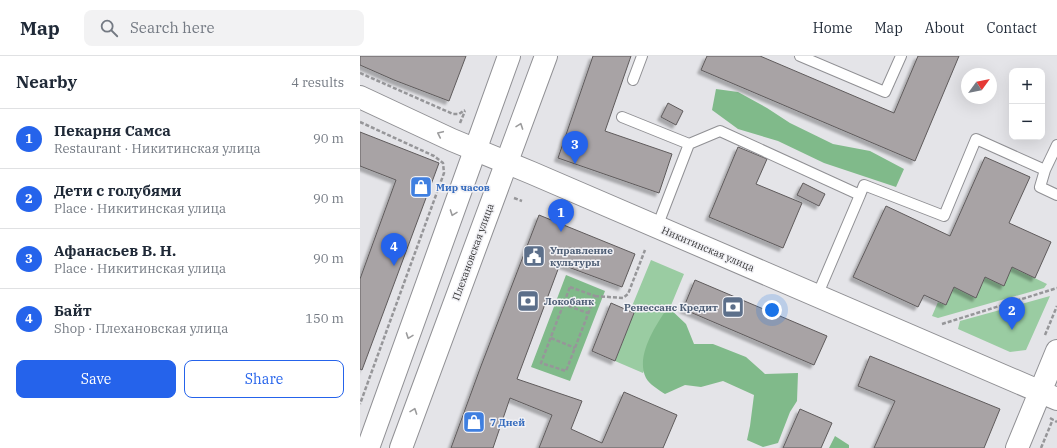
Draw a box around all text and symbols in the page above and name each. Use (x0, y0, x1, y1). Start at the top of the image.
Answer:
search box (84, 10, 364, 46)
text: Map (20, 16, 60, 40)
icon: search (98, 17, 120, 39)
text: Search here (130, 18, 214, 37)
text: Home (813, 19, 852, 37)
text: Map (874, 19, 903, 37)
text: About (925, 19, 964, 37)
text: Contact (986, 19, 1037, 37)
north arrow (961, 68, 997, 104)
map controls (1009, 68, 1045, 140)
button: + (1009, 68, 1045, 104)
text: Nearby (16, 71, 77, 93)
text: 4 results (291, 74, 344, 91)
button: − (1009, 104, 1045, 140)
text: Пекарня Самса (54, 121, 171, 140)
one-way arrow (515, 122, 523, 129)
text: 1 (25, 130, 33, 147)
text: 90 m (313, 130, 344, 147)
one-way arrow (436, 131, 444, 139)
pin: 3 (562, 131, 588, 164)
text: Restaurant · Никитинская улица (54, 140, 261, 157)
shop icon: Мир часов (408, 174, 434, 200)
text: Дети с голубями (54, 181, 181, 200)
place label: Мир часов (436, 181, 490, 194)
text: 2 (25, 190, 33, 207)
text: 90 m (313, 190, 344, 207)
pin: 1 (548, 199, 574, 232)
text: Place · Никитинская улица (54, 200, 226, 217)
street label: Плехановская улица (449, 201, 497, 302)
one-way arrow (450, 210, 458, 217)
street label: Никитинская улица (660, 224, 757, 275)
pin: 4 (381, 233, 407, 266)
text: Афанасьев В. Н. (54, 241, 176, 260)
public building icon: Управление культуры (521, 243, 547, 269)
place label: Управление культуры (550, 244, 613, 269)
text: 3 (25, 250, 33, 267)
text: 90 m (313, 250, 344, 267)
text: Place · Никитинская улица (54, 260, 226, 277)
bank icon: Локобанк (515, 288, 541, 314)
bank icon: Ренессанс Кредит (720, 294, 746, 320)
place label: Локобанк (544, 295, 594, 308)
pin: 2 (999, 297, 1025, 330)
your location (762, 300, 782, 320)
text: Байт (54, 301, 92, 320)
place label: Ренессанс Кредит (624, 301, 718, 314)
text: 4 (25, 310, 33, 327)
text: 150 m (305, 310, 344, 327)
text: Shop · Плехановская улица (54, 320, 228, 337)
one-way arrow (405, 332, 414, 339)
button: Save (16, 360, 176, 398)
button: Share (184, 360, 344, 398)
one-way arrow (410, 408, 418, 415)
shop icon: 7 Дней (461, 409, 487, 435)
place label: 7 Дней (490, 416, 525, 429)

